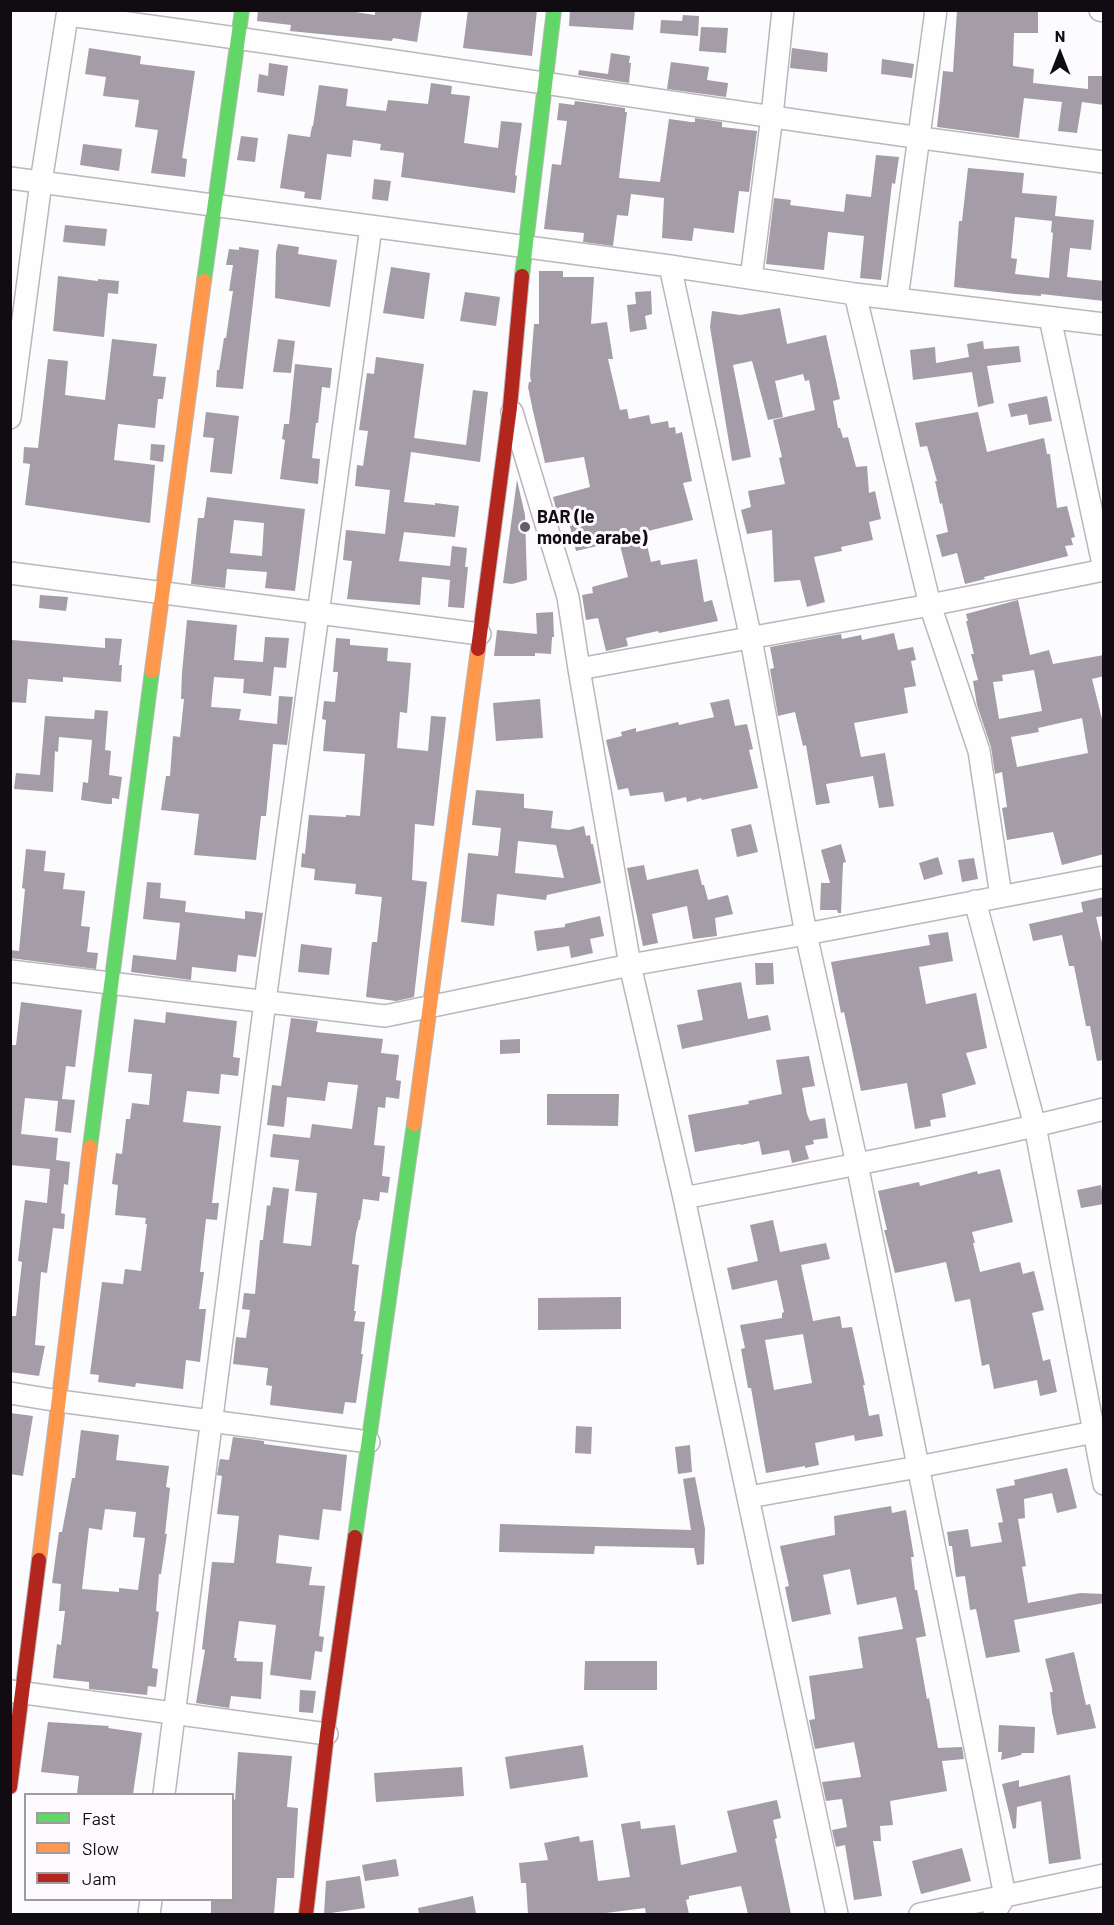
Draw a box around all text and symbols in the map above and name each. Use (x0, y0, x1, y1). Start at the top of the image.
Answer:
north arrow (1030, 24, 1090, 84)
text: N (1055, 26, 1065, 45)
place label: BAR (le monde arabe) (537, 506, 647, 548)
marker: BAR (le monde arabe) (518, 520, 532, 534)
legend (24, 1793, 234, 1901)
text: Fast (82, 1807, 116, 1829)
text: Slow (82, 1837, 119, 1859)
text: Jam (82, 1867, 116, 1889)

